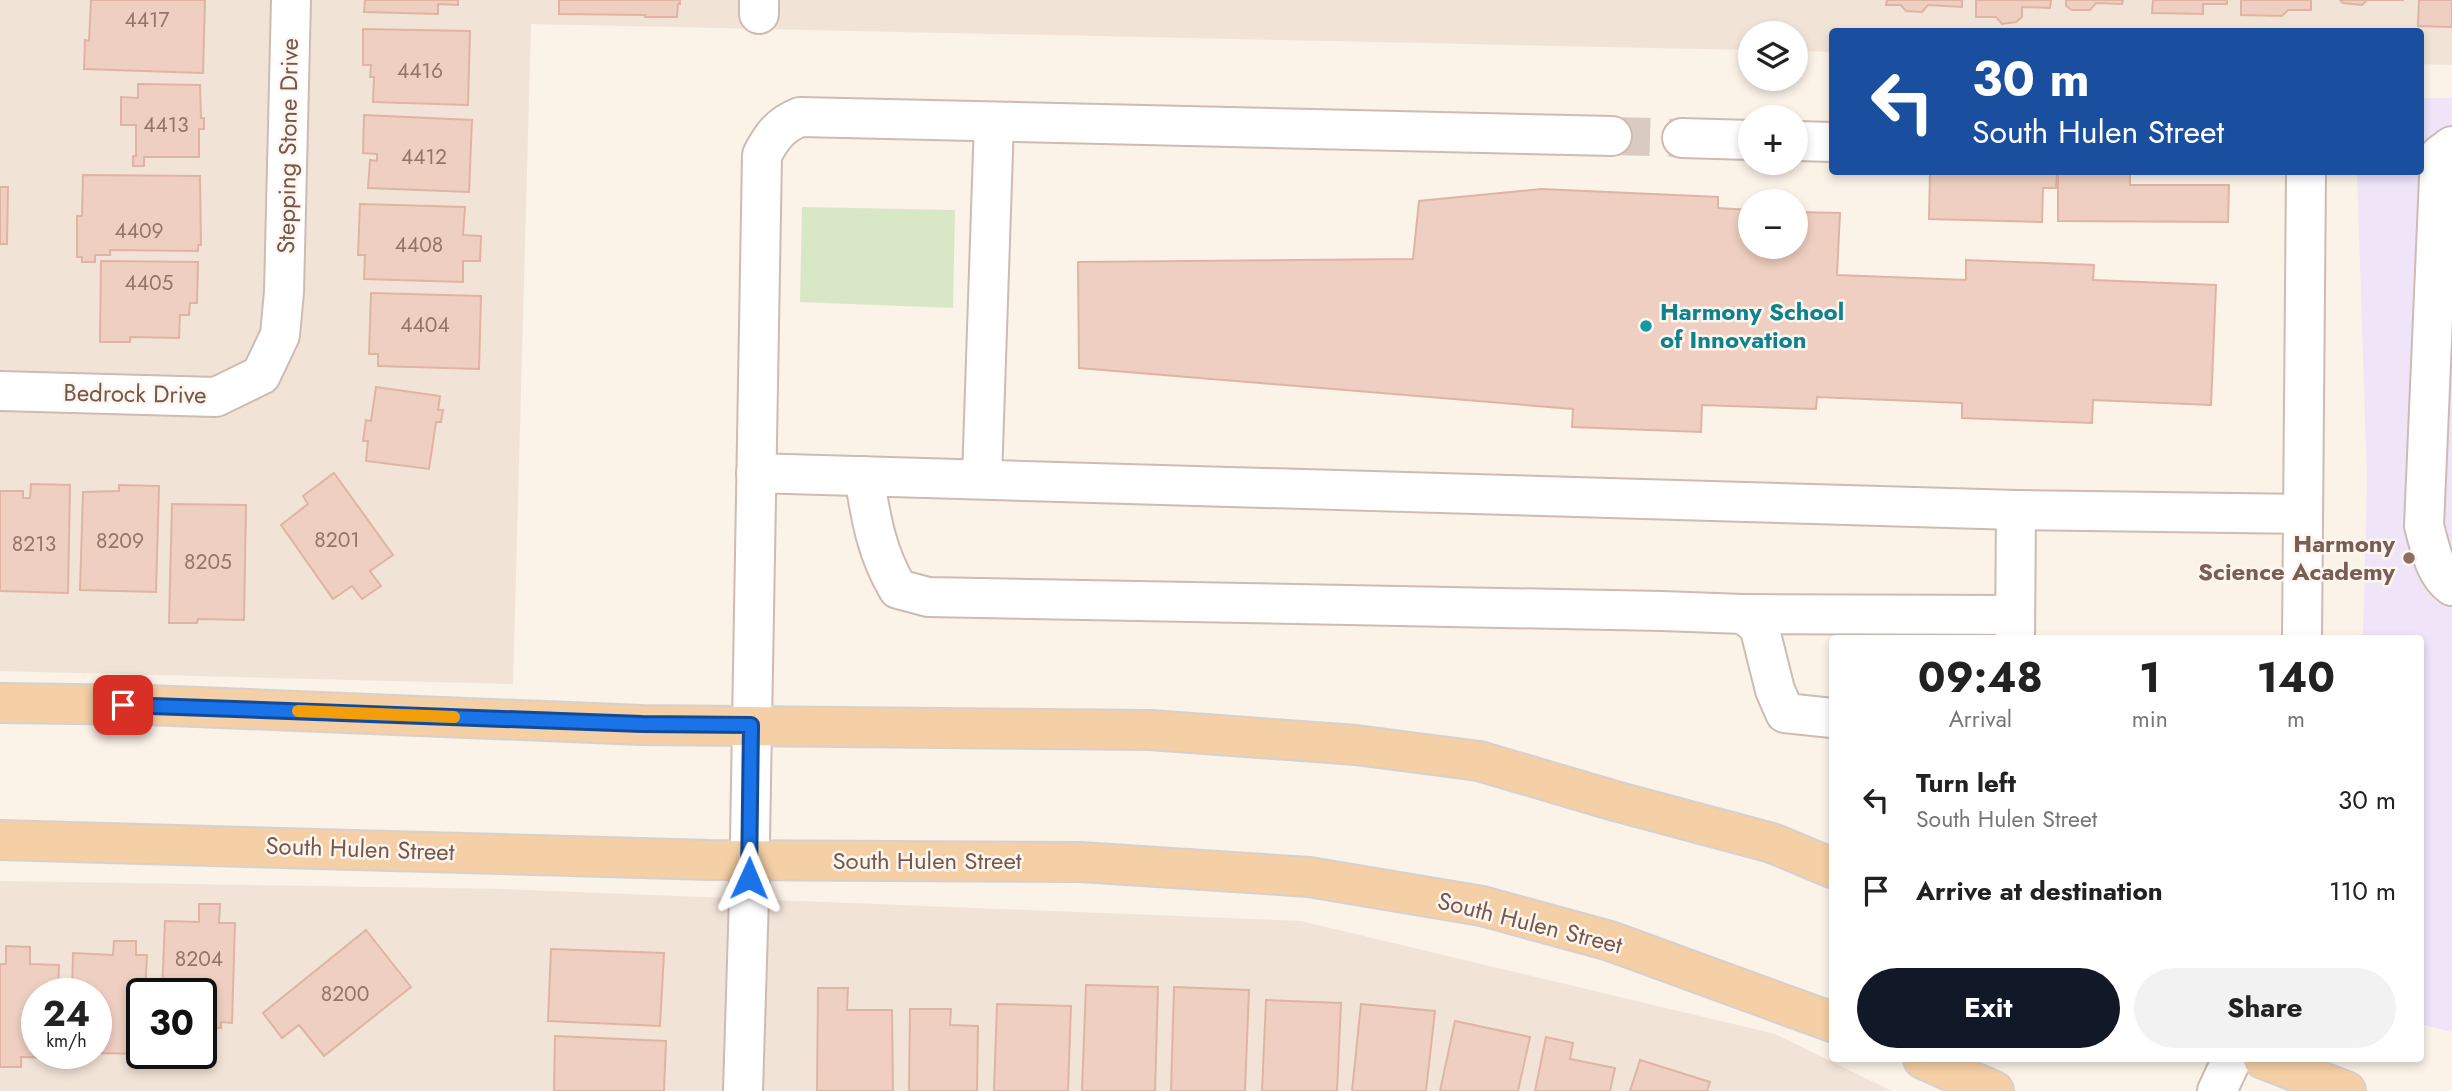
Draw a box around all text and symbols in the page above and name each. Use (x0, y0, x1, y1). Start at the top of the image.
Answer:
house number: 4417 (125, 5, 169, 35)
map controls (1738, 21, 1808, 259)
button: layers (1738, 21, 1808, 91)
street label: Stepping Stone Drive (268, 38, 307, 254)
text: 30 m (1972, 44, 2090, 114)
house number: 4416 (397, 56, 443, 86)
icon: left (1857, 56, 1948, 147)
button: + (1738, 105, 1808, 175)
text: South Hulen Street (1972, 109, 2224, 155)
house number: 4413 (143, 110, 189, 140)
house number: 4412 (401, 142, 447, 172)
button: − (1738, 189, 1808, 259)
house number: 4409 (114, 216, 164, 246)
house number: 4408 (395, 230, 443, 260)
house number: 4405 (125, 268, 173, 298)
place label: Harmony School of Innovation (1660, 294, 1844, 357)
house number: 4404 (400, 310, 450, 340)
marker: Harmony School of Innovation (1638, 318, 1654, 334)
street label: Bedrock Drive (63, 375, 207, 412)
house number: 8201 (314, 525, 360, 555)
house number: 8209 (96, 526, 144, 556)
place label: Harmony Science Academy (2198, 526, 2395, 589)
house number: 8213 (12, 529, 56, 559)
house number: 8205 (184, 547, 232, 577)
marker: Harmony Science Academy (2401, 550, 2417, 566)
text: 09:48 (1918, 647, 2043, 708)
text: 1 (2139, 647, 2160, 708)
text: 140 (2257, 647, 2335, 708)
pin (93, 675, 153, 735)
icon: arrive (104, 686, 142, 724)
text: Arrival (1949, 702, 2012, 736)
text: min (2132, 702, 2168, 736)
text: m (2287, 702, 2305, 736)
text: Turn left (1916, 764, 2016, 802)
icon: left (1857, 781, 1895, 819)
text: 30 m (2338, 781, 2396, 819)
text: South Hulen Street (1916, 802, 2097, 836)
street label: South Hulen Street (265, 828, 455, 869)
position arrow (712, 841, 786, 915)
street label: South Hulen Street (832, 843, 1022, 878)
icon: arrive (1857, 872, 1895, 910)
text: Arrive at destination (1916, 872, 2163, 910)
text: 110 m (2329, 872, 2396, 910)
street label: South Hulen Street (1434, 883, 1626, 962)
house number: 8204 (175, 944, 223, 974)
button: Exit (1857, 968, 2120, 1048)
button: Share (2134, 968, 2396, 1048)
speed limit sign: 30 (126, 978, 217, 1069)
house number: 8200 (321, 979, 369, 1009)
text: 24 (43, 989, 90, 1039)
text: km/h (46, 1028, 87, 1054)

